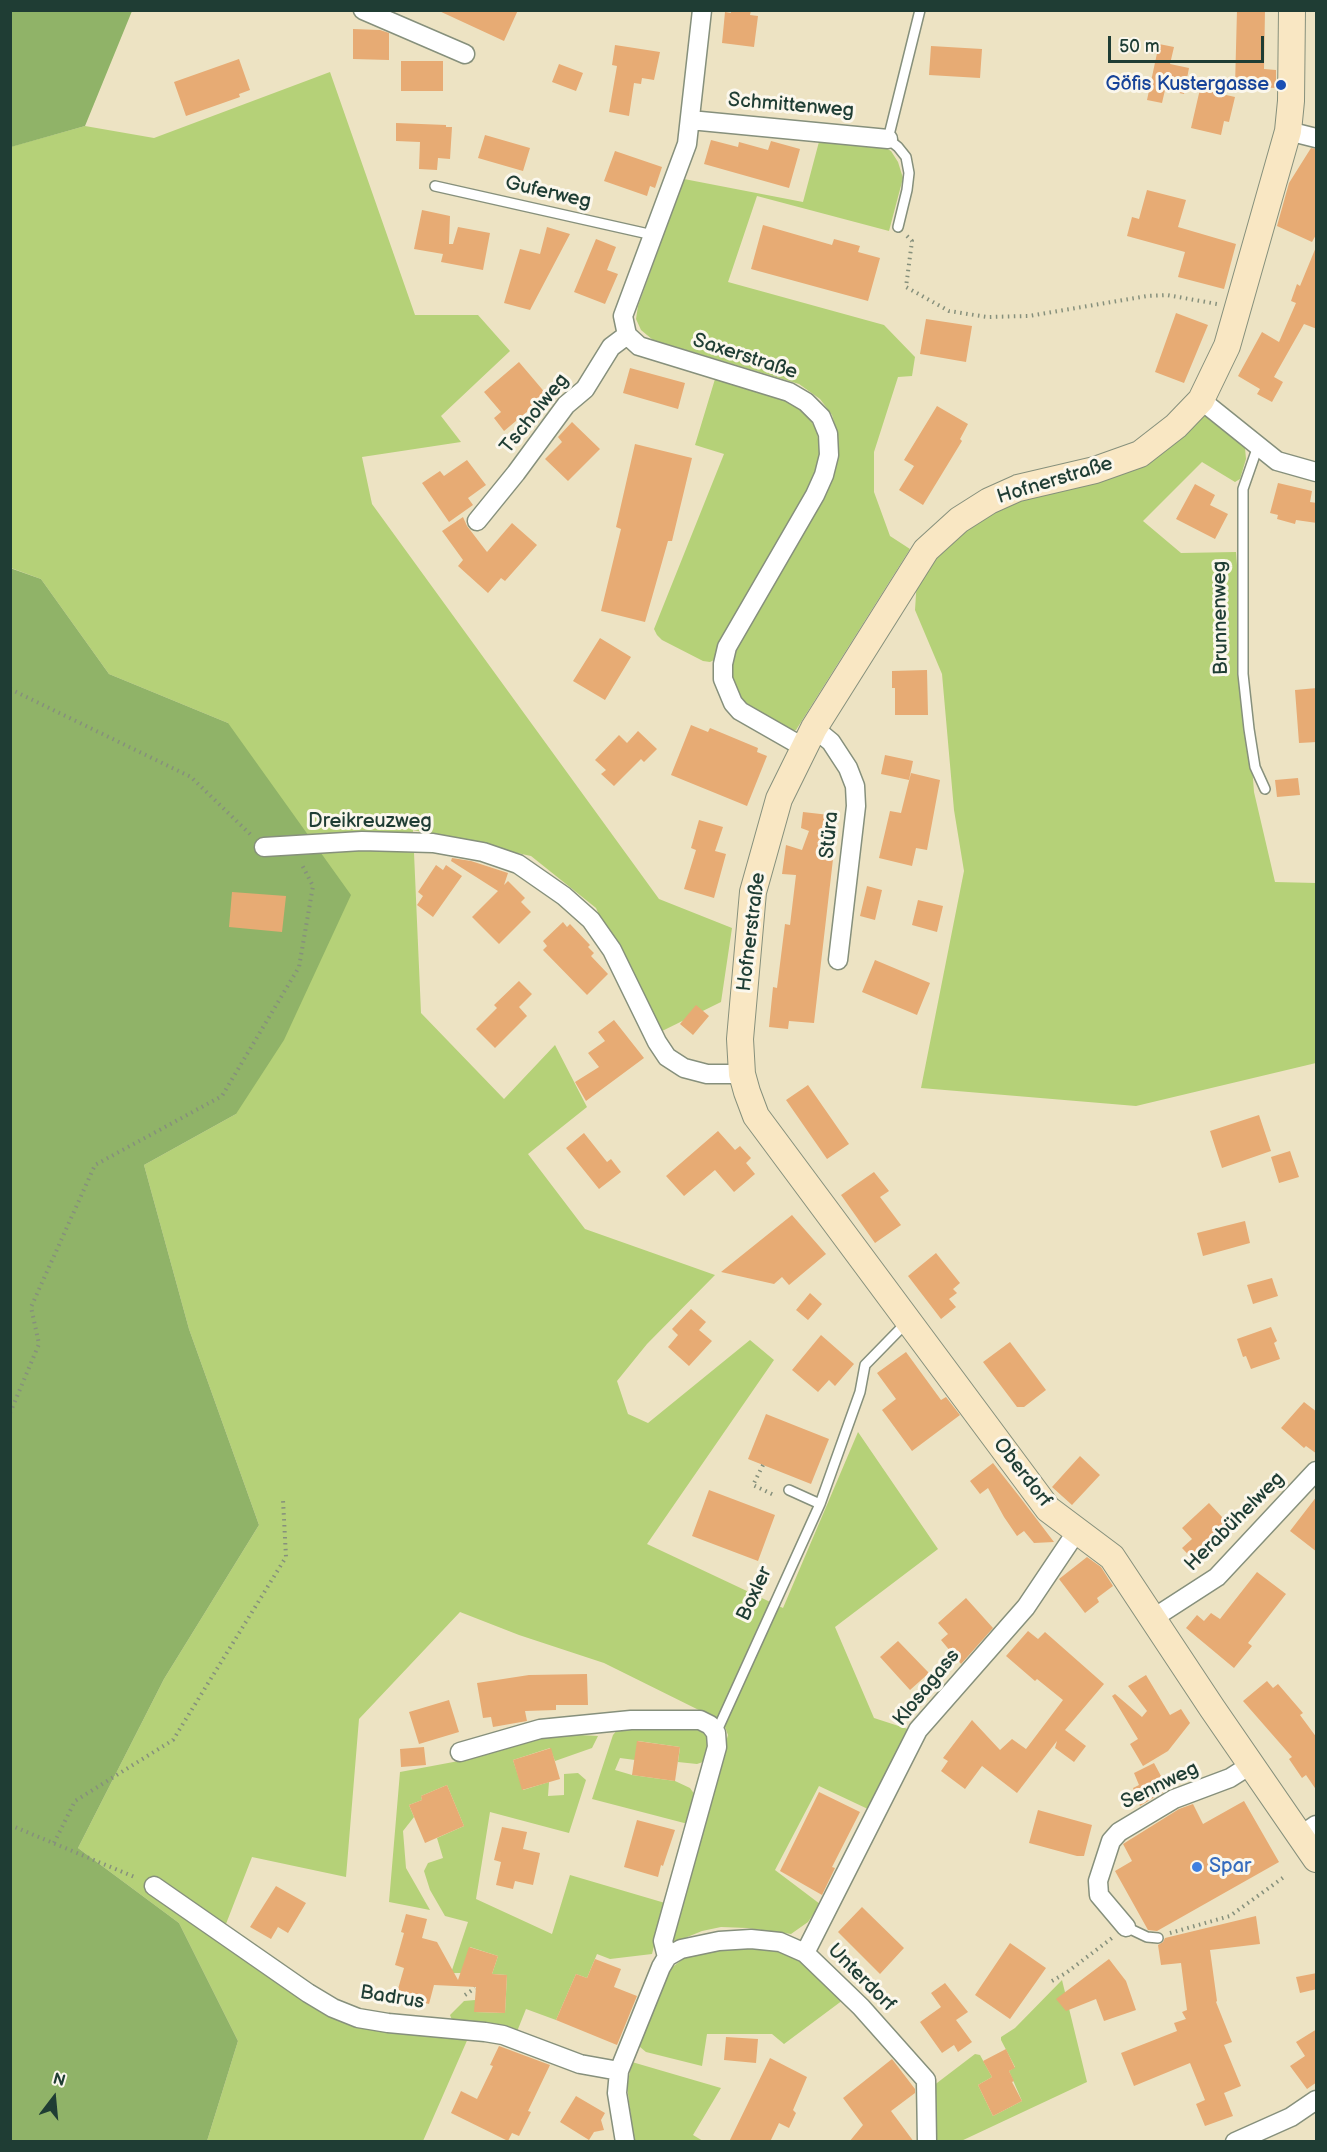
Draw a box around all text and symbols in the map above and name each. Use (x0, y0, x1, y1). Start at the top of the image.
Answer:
scale bar (1111, 24, 1267, 62)
text: 50 m (1119, 36, 1160, 57)
place label: Göfis Kustergasse (1105, 73, 1269, 97)
marker: Göfis Kustergasse (1274, 78, 1288, 92)
street label: Schmittenweg (727, 89, 855, 123)
street label: Guferweg (503, 171, 593, 215)
street label: Saxerstraße (690, 329, 800, 385)
street label: Tscholweg (495, 369, 575, 459)
street label: Hofnerstraße (994, 452, 1116, 510)
street label: Brunnenweg (1208, 561, 1234, 675)
street label: Dreikreuzweg (308, 810, 432, 834)
street label: Stüra (816, 810, 844, 860)
street label: Hofnerstraße (733, 871, 771, 993)
street label: Oberdorf (987, 1434, 1057, 1512)
street label: Herabühelweg (1180, 1467, 1290, 1577)
street label: Boxler (732, 1563, 778, 1625)
street label: Klosagass (889, 1645, 965, 1731)
street label: Sennweg (1117, 1757, 1203, 1815)
place label: Spar (1209, 1855, 1251, 1879)
marker: Spar (1190, 1860, 1204, 1874)
street label: Unterdorf (822, 1939, 900, 2017)
street label: Badrus (358, 1981, 426, 2015)
north arrow (24, 2068, 84, 2128)
text: N (51, 2069, 68, 2091)

